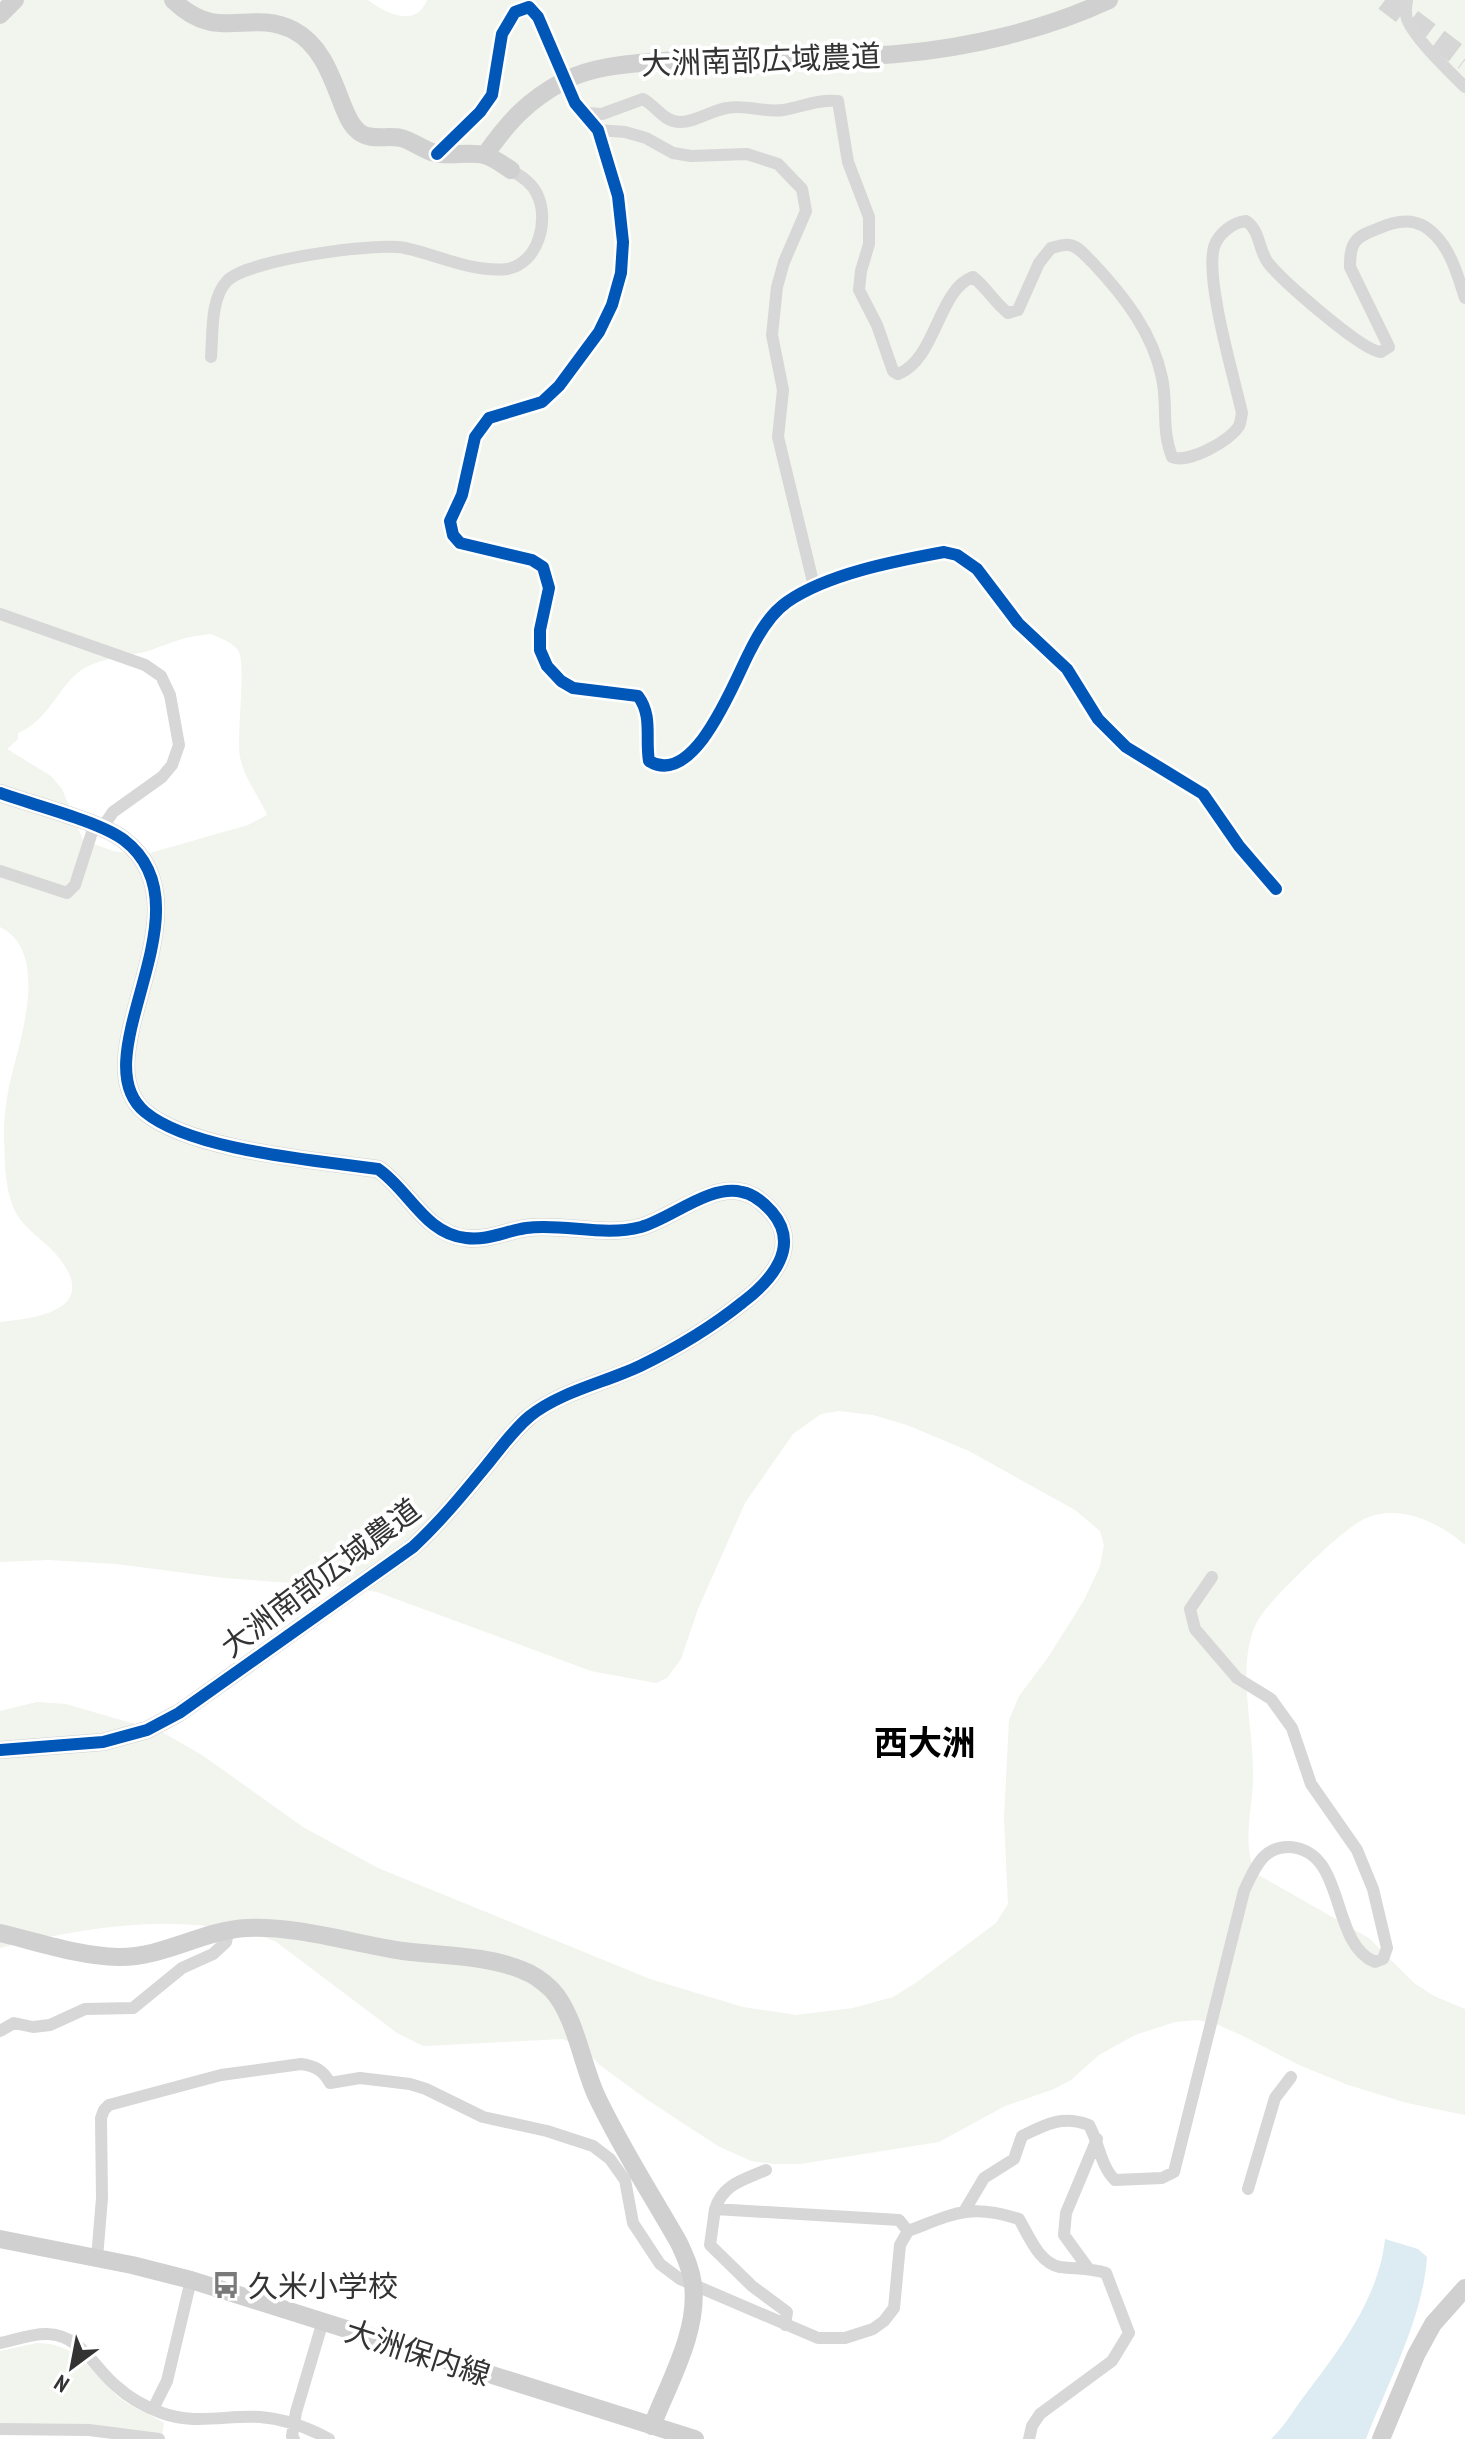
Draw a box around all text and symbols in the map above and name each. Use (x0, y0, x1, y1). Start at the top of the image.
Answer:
street label: 大洲南部広域農道 (640, 35, 882, 83)
street label: 大洲南部広域農道 (212, 1489, 428, 1665)
district label: 西大洲 (874, 1720, 976, 1764)
place label: 久米小学校 (248, 2266, 398, 2305)
bus stop icon: 久米小学校 (211, 2270, 241, 2300)
street label: 大洲保内線 (341, 2310, 495, 2394)
north arrow (32, 2327, 112, 2407)
text: N (49, 2369, 74, 2399)

